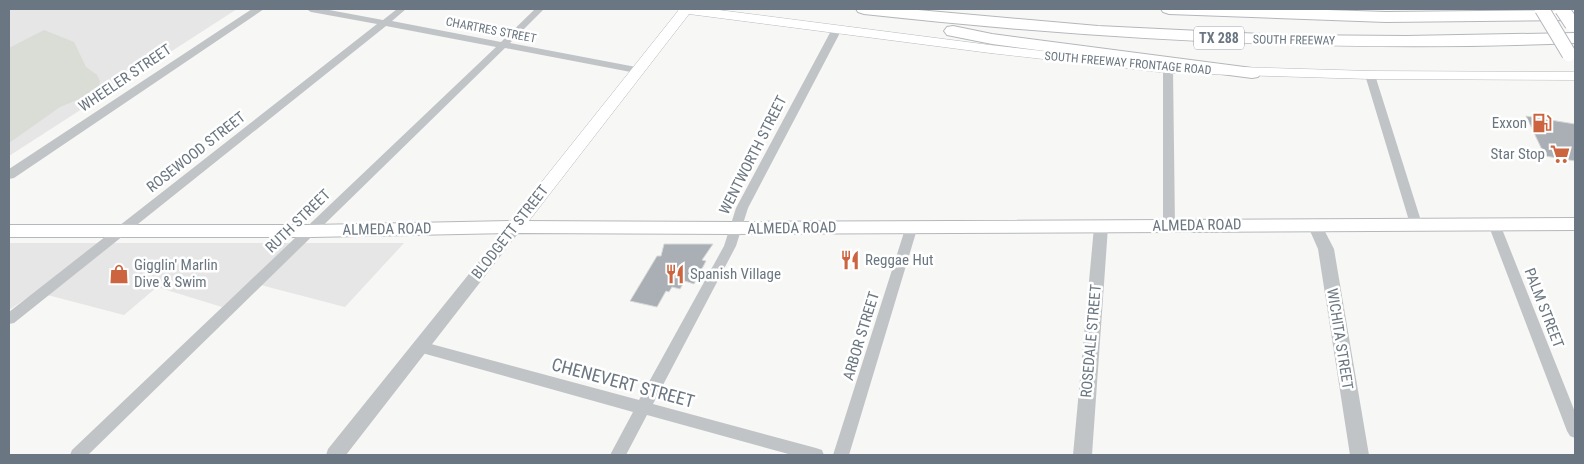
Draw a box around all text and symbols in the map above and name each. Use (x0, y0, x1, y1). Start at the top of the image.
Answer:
street label: CHARTRES STREET (445, 14, 537, 46)
road number: TX 288 (1194, 26, 1244, 49)
street label: SOUTH FREEWAY (1253, 32, 1336, 48)
street label: WHEELER STREET (75, 40, 175, 116)
street label: SOUTH FREEWAY FRONTAGE ROAD (1044, 49, 1212, 77)
street label: WENTWORTH STREET (715, 93, 791, 217)
street label: ROSEWOOD STREET (143, 108, 249, 196)
fuel station icon: Exxon (1531, 112, 1553, 134)
place label: Exxon (1492, 114, 1527, 132)
supermarket icon: Star Stop (1549, 143, 1571, 165)
place label: Star Stop (1491, 145, 1545, 163)
street label: BLODGETT STREET (468, 181, 552, 283)
street label: RUTH STREET (262, 185, 334, 256)
street label: ALMEDA ROAD (1152, 215, 1242, 235)
street label: ALMEDA ROAD (747, 218, 837, 238)
street label: ALMEDA ROAD (342, 219, 432, 239)
restaurant icon: Reggae Hut (839, 249, 861, 271)
place label: Reggae Hut (865, 251, 933, 269)
place label: Gigglin' Marlin Dive & Swim (134, 256, 218, 291)
shop icon: Gigglin' Marlin Dive & Swim (108, 263, 130, 285)
restaurant icon: Spanish Village (664, 263, 686, 285)
place label: Spanish Village (690, 265, 781, 283)
street label: PALM STREET (1520, 265, 1568, 351)
street label: ROSEDALE STREET (1077, 283, 1105, 398)
street label: WICHITA STREET (1323, 287, 1357, 391)
street label: ARBOR STREET (839, 289, 883, 382)
street label: CHENEVERT STREET (549, 353, 697, 412)

